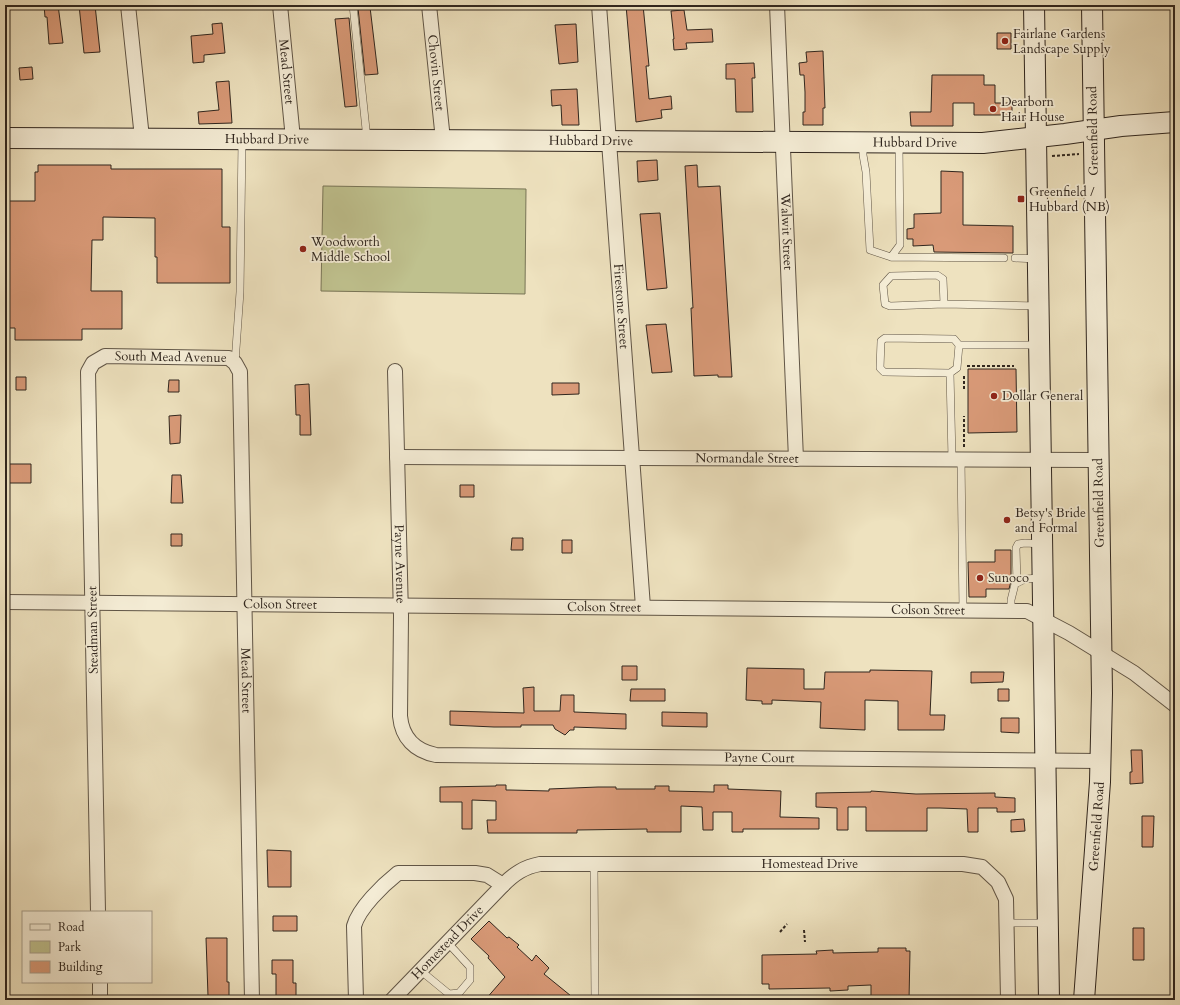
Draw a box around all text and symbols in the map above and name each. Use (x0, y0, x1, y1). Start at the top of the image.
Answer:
place label: Fairlane Gardens Landscape Supply (1013, 25, 1111, 58)
street label: Chovin Street (423, 34, 449, 112)
marker: Fairlane Gardens Landscape Supply (1000, 36, 1010, 46)
street label: Mead Street (274, 38, 299, 105)
street label: Greenfield Road (1083, 86, 1103, 176)
place label: Dearborn Hair House (1001, 93, 1065, 126)
marker: Dearborn Hair House (988, 104, 998, 114)
street label: Hubbard Drive (225, 130, 309, 149)
street label: Hubbard Drive (549, 132, 633, 150)
street label: Hubbard Drive (873, 133, 957, 152)
place label: Greenfield / Hubbard (NB) (1029, 183, 1110, 216)
street label: Walwit Street (776, 192, 797, 270)
marker: Greenfield / Hubbard (NB) (1016, 194, 1026, 204)
place label: Woodworth Middle School (310, 233, 391, 266)
marker: Woodworth Middle School (298, 244, 308, 254)
street label: Firestone Street (609, 263, 633, 349)
street label: South Mead Avenue (115, 347, 227, 367)
place label: Dollar General (1002, 387, 1084, 405)
marker: Dollar General (989, 391, 999, 401)
street label: Normandale Street (695, 449, 799, 468)
street label: Greenfield Road (1089, 458, 1109, 548)
place label: Betsy's Bride and Formal (1015, 504, 1086, 537)
marker: Betsy's Bride and Formal (1002, 515, 1012, 525)
street label: Payne Avenue (390, 524, 410, 604)
place label: Sunoco (988, 569, 1029, 587)
marker: Sunoco (975, 573, 985, 583)
street label: Steadman Street (83, 586, 103, 674)
street label: Colson Street (243, 595, 317, 614)
street label: Colson Street (567, 598, 641, 617)
street label: Colson Street (891, 601, 965, 619)
street label: Mead Street (236, 648, 256, 713)
street label: Payne Court (724, 749, 794, 767)
street label: Greenfield Road (1084, 781, 1109, 872)
street label: Homestead Drive (762, 855, 858, 873)
street label: Homestead Drive (408, 901, 488, 983)
legend (22, 911, 152, 983)
text: Road (58, 919, 85, 935)
text: Park (58, 939, 82, 955)
text: Building (58, 959, 103, 975)

